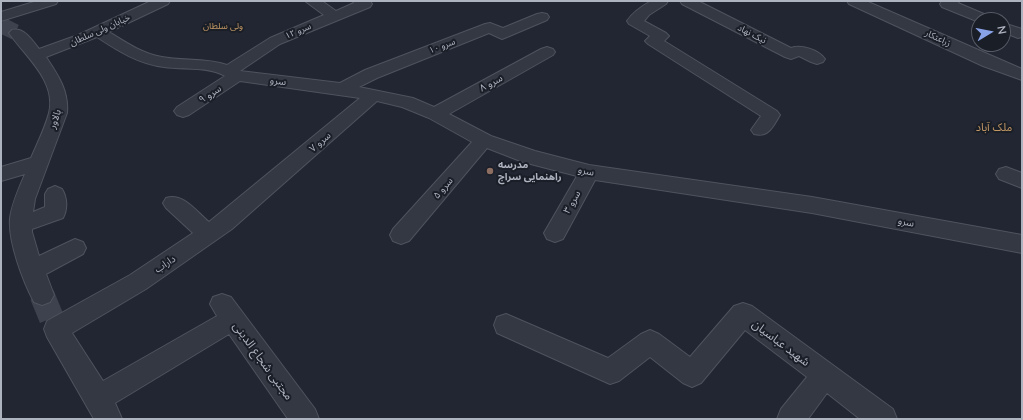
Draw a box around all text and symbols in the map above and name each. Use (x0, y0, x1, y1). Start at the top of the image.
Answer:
street label: خیابان ولی سلطان (68, 12, 132, 48)
north arrow (971, 12, 1011, 52)
district label: ولی سلطان (203, 21, 243, 31)
street label: سرو ۱۲ (283, 21, 313, 41)
street label: نیک نهاد (736, 22, 768, 46)
text: N (995, 25, 1009, 35)
street label: زراعتکار (924, 27, 952, 49)
street label: سرو ۱۰ (427, 36, 457, 56)
street label: سرو ۸ (477, 72, 505, 94)
street label: سرو (269, 74, 287, 88)
street label: سرو ۹ (196, 82, 224, 106)
street label: بالاور (46, 108, 64, 130)
district label: ملک آباد (976, 120, 1012, 134)
street label: سرو ۷ (307, 129, 333, 155)
place label: مدرسه راهنمایی سراج (498, 159, 562, 182)
street label: سرو (577, 164, 595, 178)
marker: مدرسه راهنمایی سراج (485, 166, 495, 176)
street label: سرو ۵ (430, 175, 456, 201)
street label: سرو ۳ (561, 188, 583, 216)
street label: سرو (897, 215, 915, 229)
street label: داراب (152, 253, 178, 275)
street label: شهید عباسیان (749, 317, 813, 369)
street label: مجتبی شجاع الدینی (230, 319, 296, 403)

